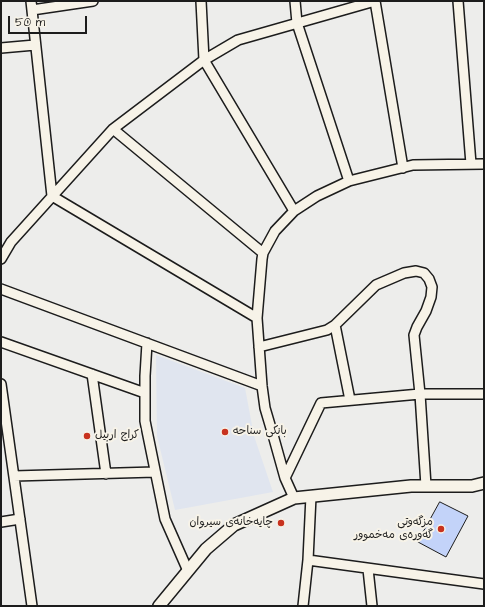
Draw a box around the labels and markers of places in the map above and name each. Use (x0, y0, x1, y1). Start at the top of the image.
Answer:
place label: بانکی سناحە (233, 425, 287, 439)
marker: بانکی سناحە (220, 427, 230, 437)
place label: كراج اربیل (95, 429, 139, 443)
marker: كراج اربیل (82, 431, 92, 441)
place label: چایەخانەی سیروان (189, 516, 273, 530)
place label: مزگەوتی گەورەی مەخموور (354, 516, 433, 542)
marker: چایەخانەی سیروان (276, 518, 286, 528)
marker: مزگەوتی گەورەی مەخموور (436, 524, 446, 534)

